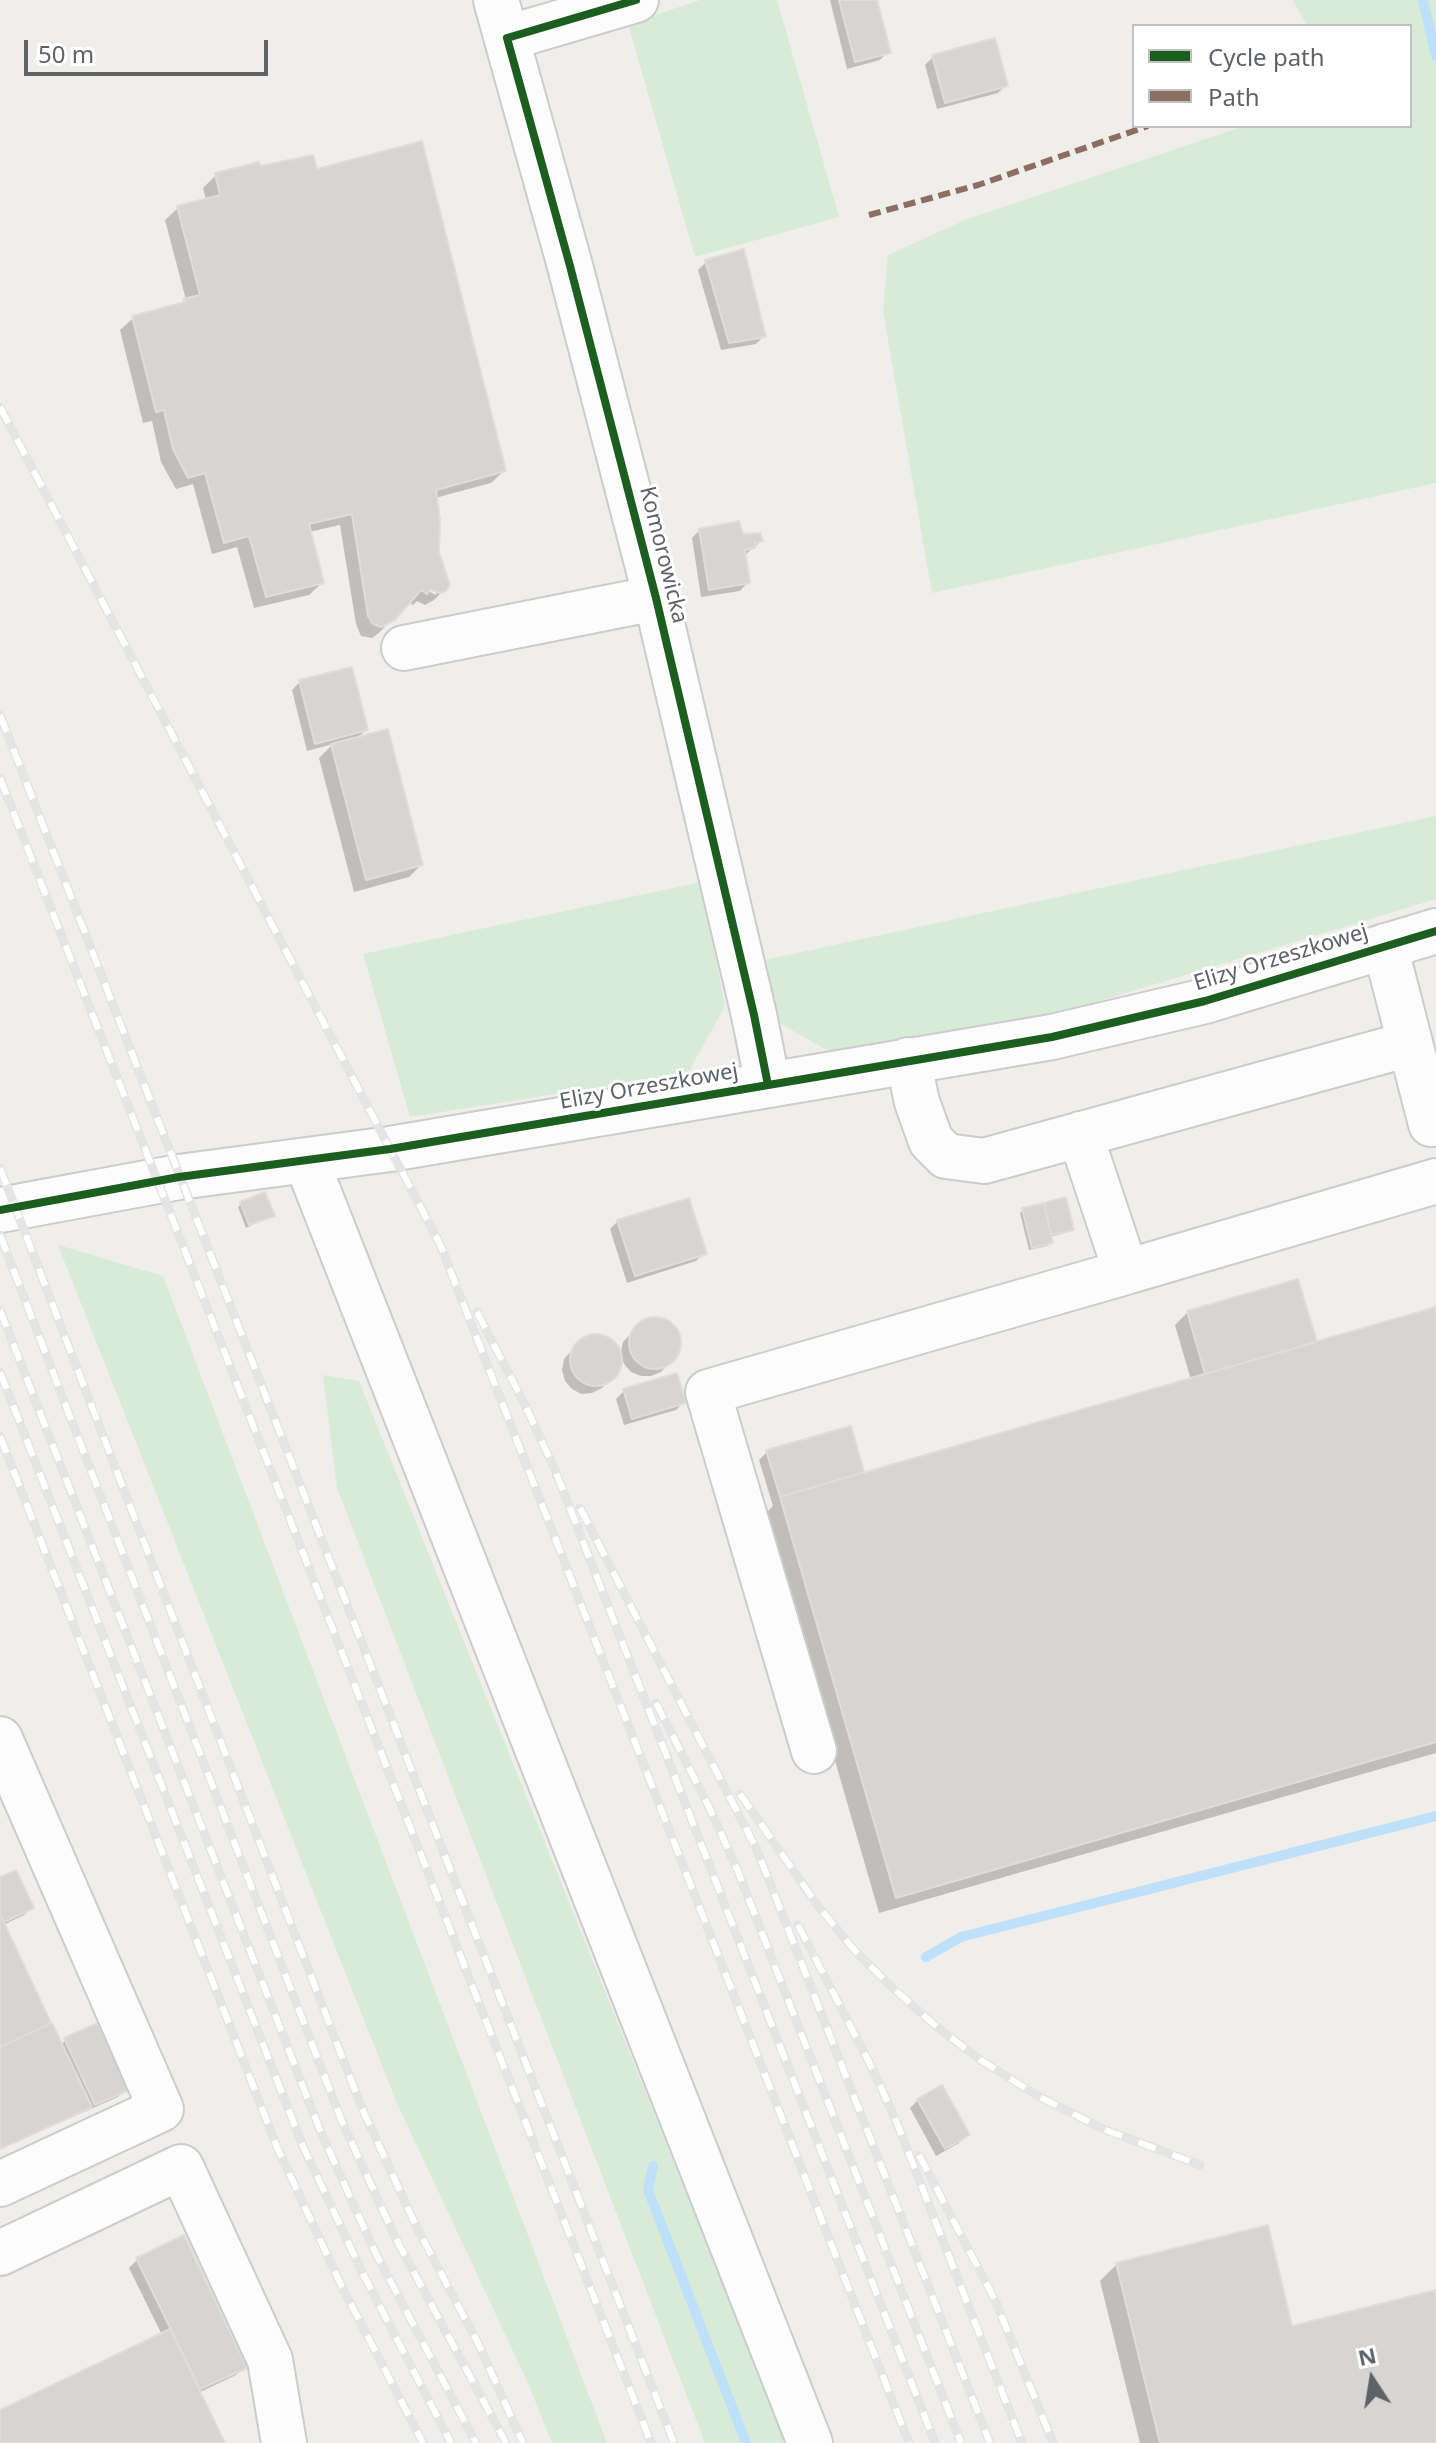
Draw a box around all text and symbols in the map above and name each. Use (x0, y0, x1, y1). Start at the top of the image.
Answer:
scale bar (28, 24, 272, 74)
legend (1132, 24, 1412, 128)
text: 50 m (38, 37, 94, 70)
text: Cycle path (1208, 40, 1325, 73)
text: Path (1208, 80, 1259, 113)
street label: Komorowicka (633, 484, 693, 626)
street label: Elizy Orzeszkowej (1191, 919, 1371, 997)
street label: Elizy Orzeszkowej (558, 1058, 740, 1116)
north arrow (1332, 2339, 1412, 2419)
text: N (1355, 2339, 1379, 2372)

